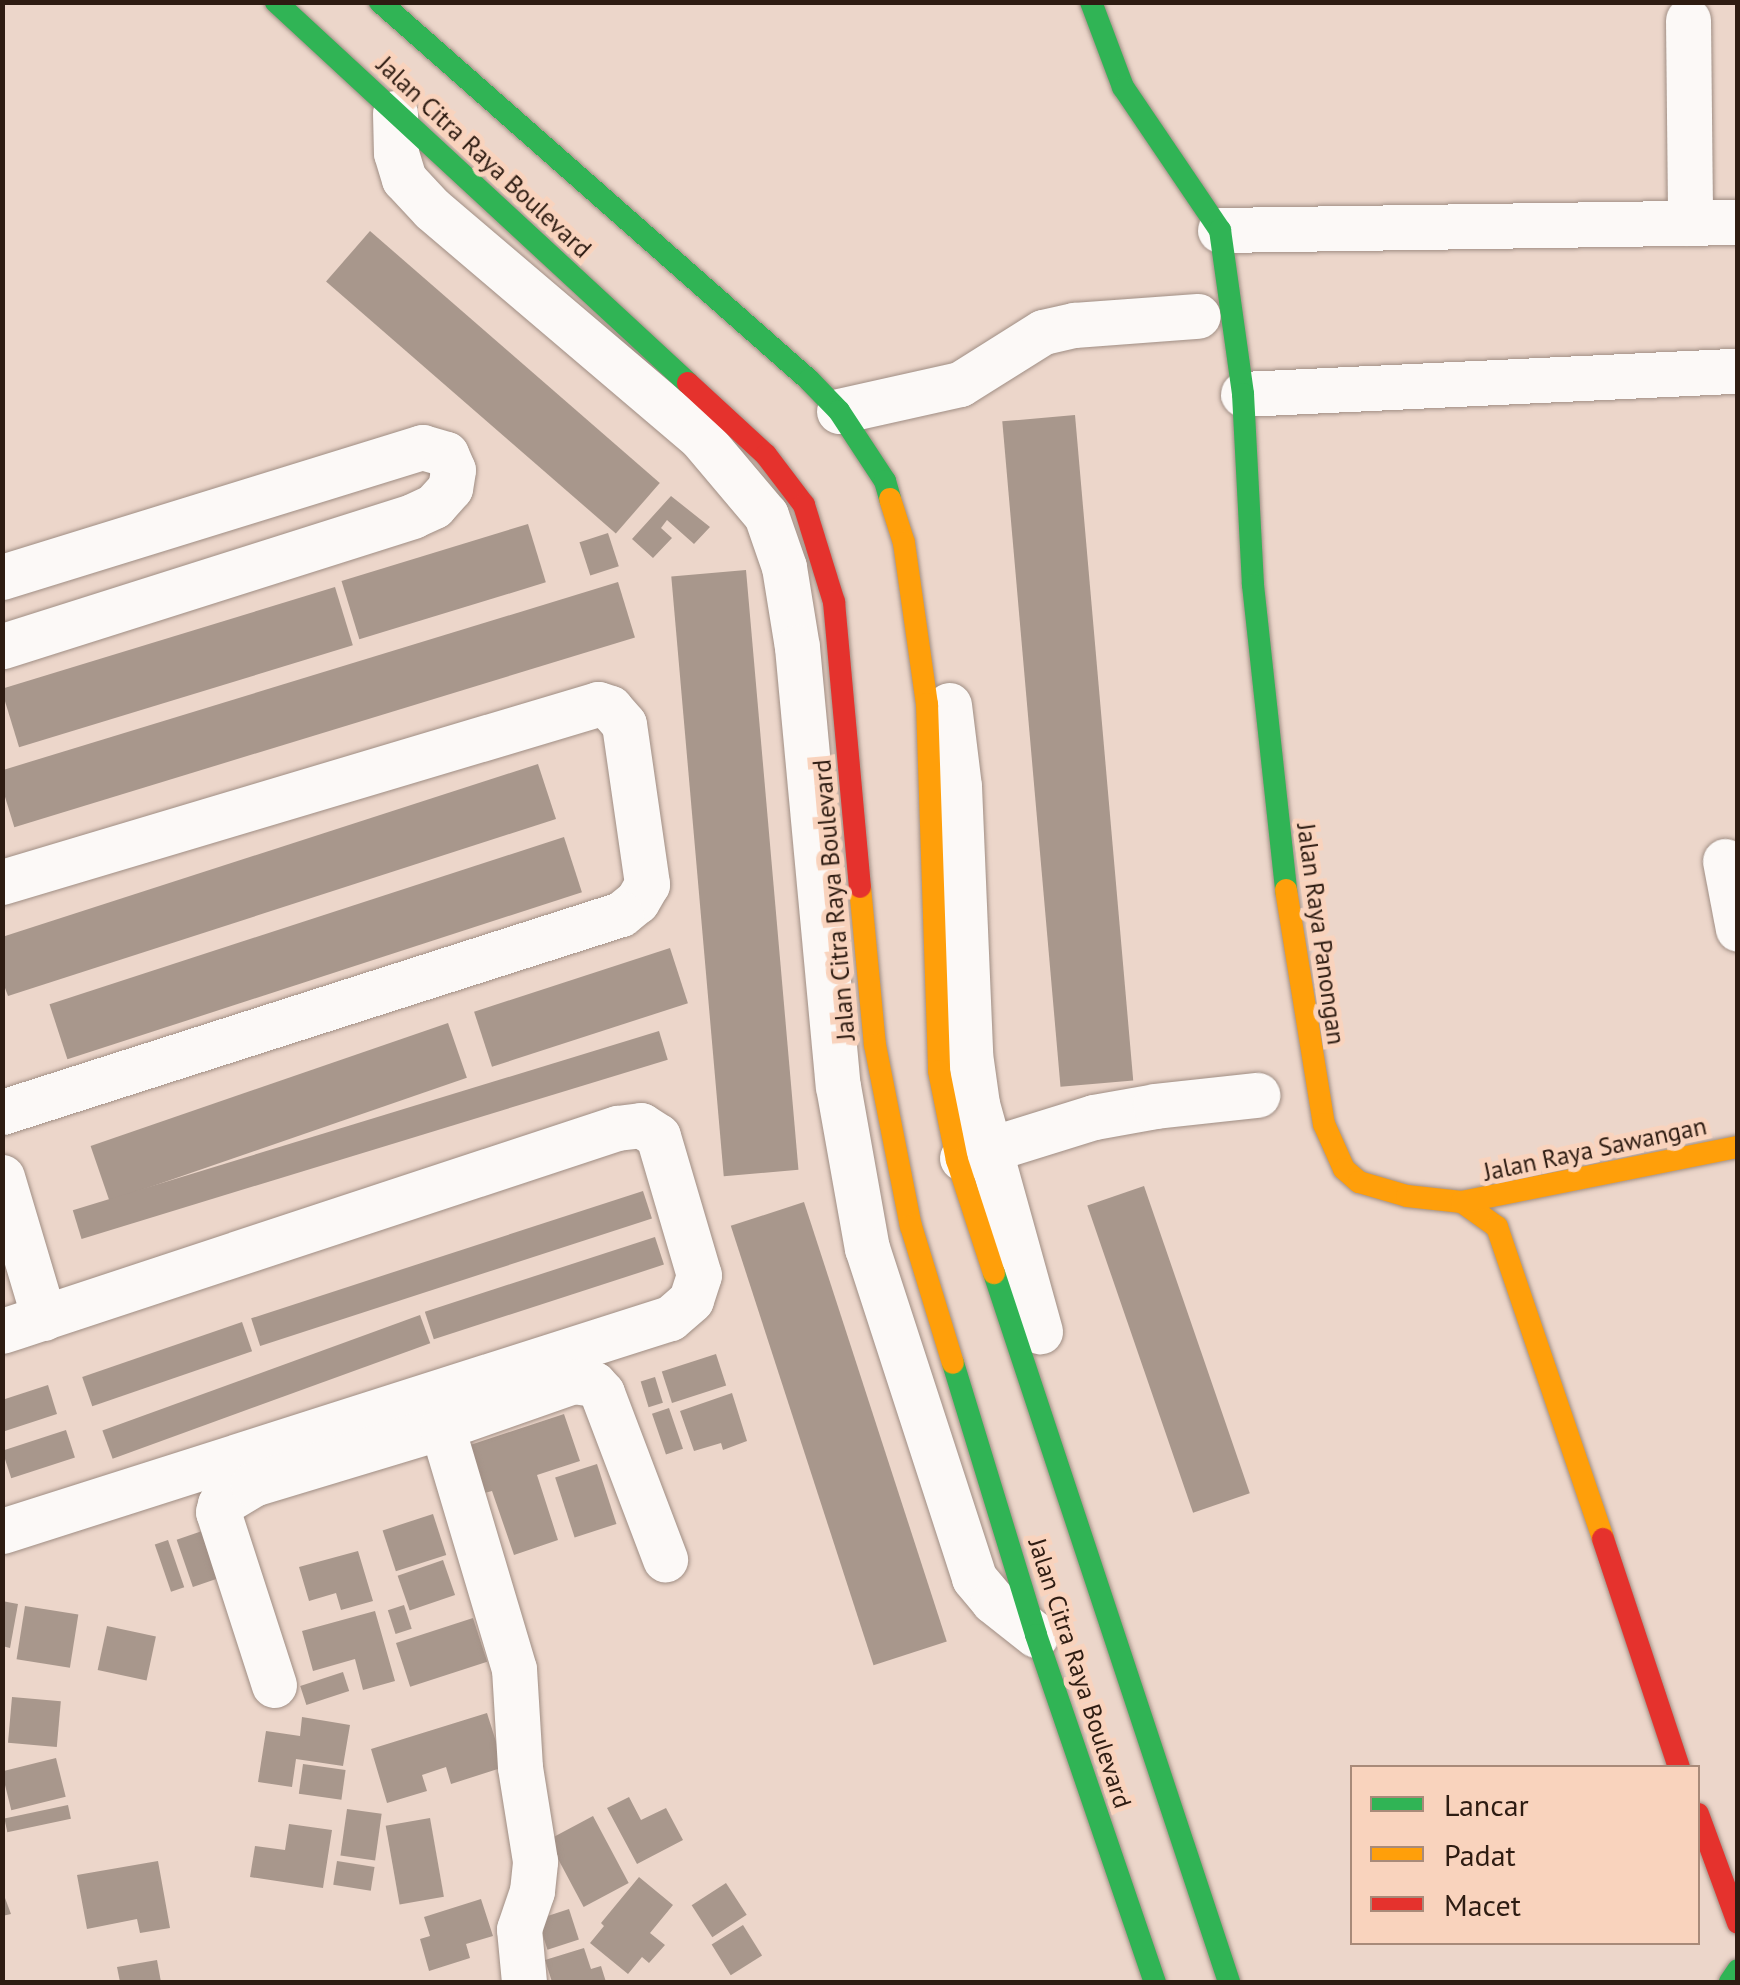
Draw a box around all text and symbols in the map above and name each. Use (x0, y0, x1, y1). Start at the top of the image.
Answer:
street label: Jalan Citra Raya Boulevard (371, 50, 597, 264)
street label: Jalan Citra Raya Boulevard (807, 758, 861, 1042)
street label: Jalan Raya Panongan (1291, 821, 1351, 1047)
street label: Jalan Raya Sawangan (1481, 1111, 1709, 1187)
street label: Jalan Citra Raya Boulevard (1022, 1534, 1138, 1812)
legend (1350, 1765, 1700, 1945)
text: Lancar (1444, 1785, 1529, 1824)
text: Padat (1444, 1835, 1516, 1874)
text: Macet (1444, 1885, 1521, 1924)

